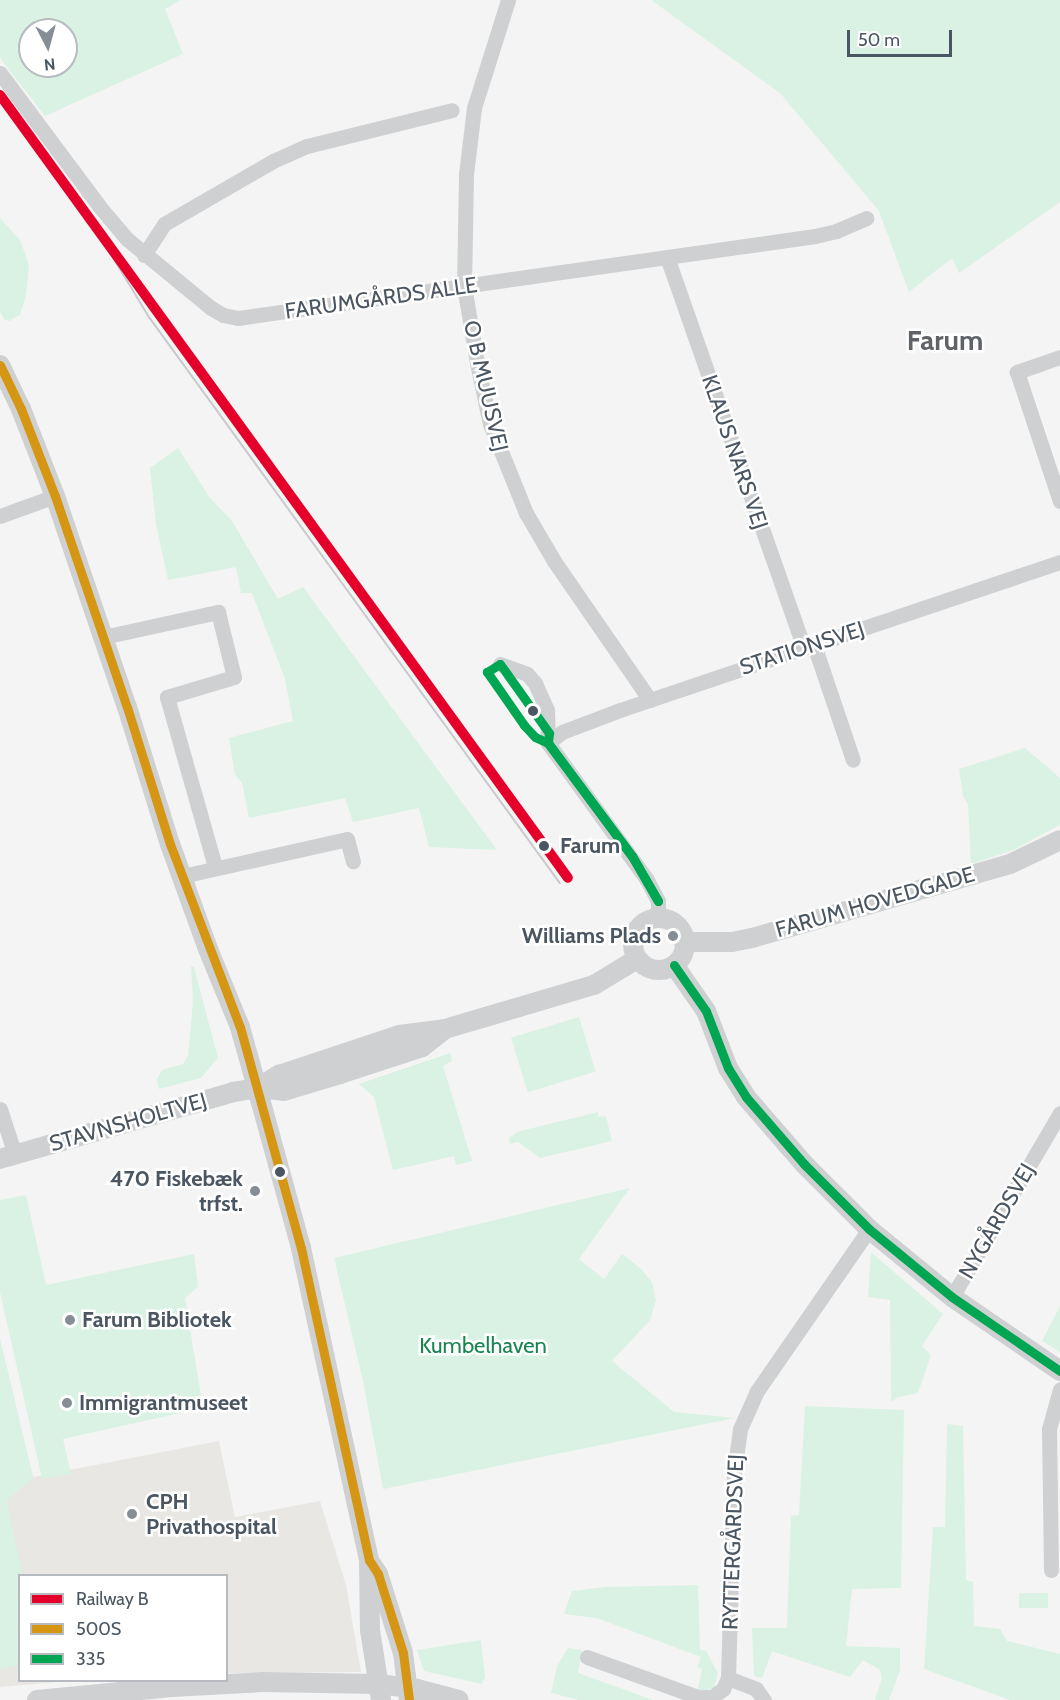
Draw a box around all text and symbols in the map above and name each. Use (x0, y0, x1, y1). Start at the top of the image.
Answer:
north arrow (18, 18, 78, 78)
scale bar (850, 18, 955, 56)
text: 50 m (858, 29, 900, 51)
text: N (43, 54, 56, 74)
street label: FARUMGÅRDS ALLE (283, 271, 479, 325)
street label: O B MUUSVEJ (458, 318, 514, 454)
district label: Farum (907, 323, 983, 357)
street label: KLAUS NARS VEJ (696, 371, 774, 533)
street label: STATIONSVEJ (736, 615, 868, 681)
unlabelled marker (527, 705, 539, 717)
place label: Farum (560, 833, 620, 859)
marker: Farum (533, 835, 555, 857)
street label: FARUM HOVEDGADE (772, 861, 978, 943)
place label: Williams Plads (522, 923, 661, 949)
marker: Williams Plads (666, 929, 680, 943)
street label: STAVNSHOLTVEJ (46, 1087, 210, 1157)
street label: NYGÅRDSVEJ (953, 1159, 1041, 1283)
place label: 470 Fiskebæk trfst. (110, 1165, 243, 1216)
unlabelled marker (274, 1166, 286, 1178)
marker: 470 Fiskebæk trfst. (248, 1184, 262, 1198)
place label: Farum Bibliotek (82, 1307, 232, 1333)
marker: Farum Bibliotek (63, 1313, 77, 1327)
park label: Kumbelhaven (419, 1333, 547, 1359)
place label: Immigrantmuseet (79, 1390, 248, 1416)
marker: Immigrantmuseet (60, 1396, 74, 1410)
street label: RYTTERGÅRDSVEJ (717, 1454, 749, 1630)
place label: CPH Privathospital (146, 1488, 277, 1540)
marker: CPH Privathospital (123, 1505, 141, 1523)
legend (18, 1574, 228, 1682)
text: Railway B (76, 1588, 149, 1610)
text: 500S (76, 1618, 121, 1640)
text: 335 (76, 1648, 105, 1670)

